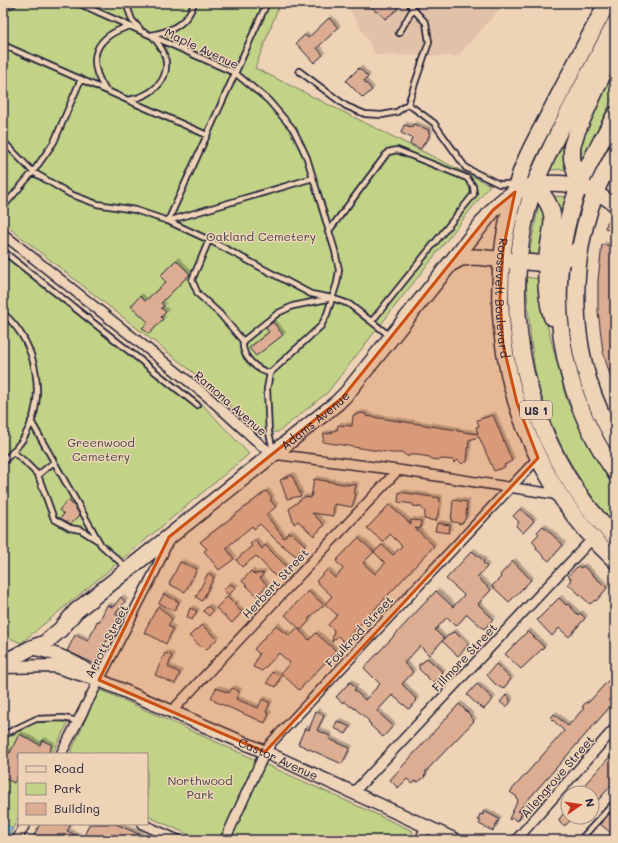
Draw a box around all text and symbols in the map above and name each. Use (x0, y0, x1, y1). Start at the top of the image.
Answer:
street label: Maple Avenue (162, 24, 242, 72)
park label: Oakland Cemetery (206, 228, 316, 244)
street label: Roosevelt Boulevard (492, 237, 514, 360)
street label: Ramona Avenue (191, 367, 271, 439)
street label: Adams Avenue (277, 387, 353, 453)
road number: US 1 (520, 401, 552, 419)
park label: Greenwood Cemetery (67, 434, 135, 464)
street label: Herbert Street (238, 544, 312, 622)
street label: Foulkrod Street (322, 592, 396, 670)
street label: Arrott Street (81, 602, 131, 680)
street label: Fillmore Street (428, 619, 500, 695)
street label: Allengrove Street (517, 731, 597, 821)
street label: Castor Avenue (236, 734, 321, 783)
legend (18, 753, 148, 825)
text: Road (54, 760, 84, 776)
park label: Northwood Park (167, 772, 233, 802)
text: Park (54, 780, 81, 796)
north arrow (560, 785, 600, 825)
text: N (582, 797, 598, 808)
text: Building (54, 800, 100, 816)

